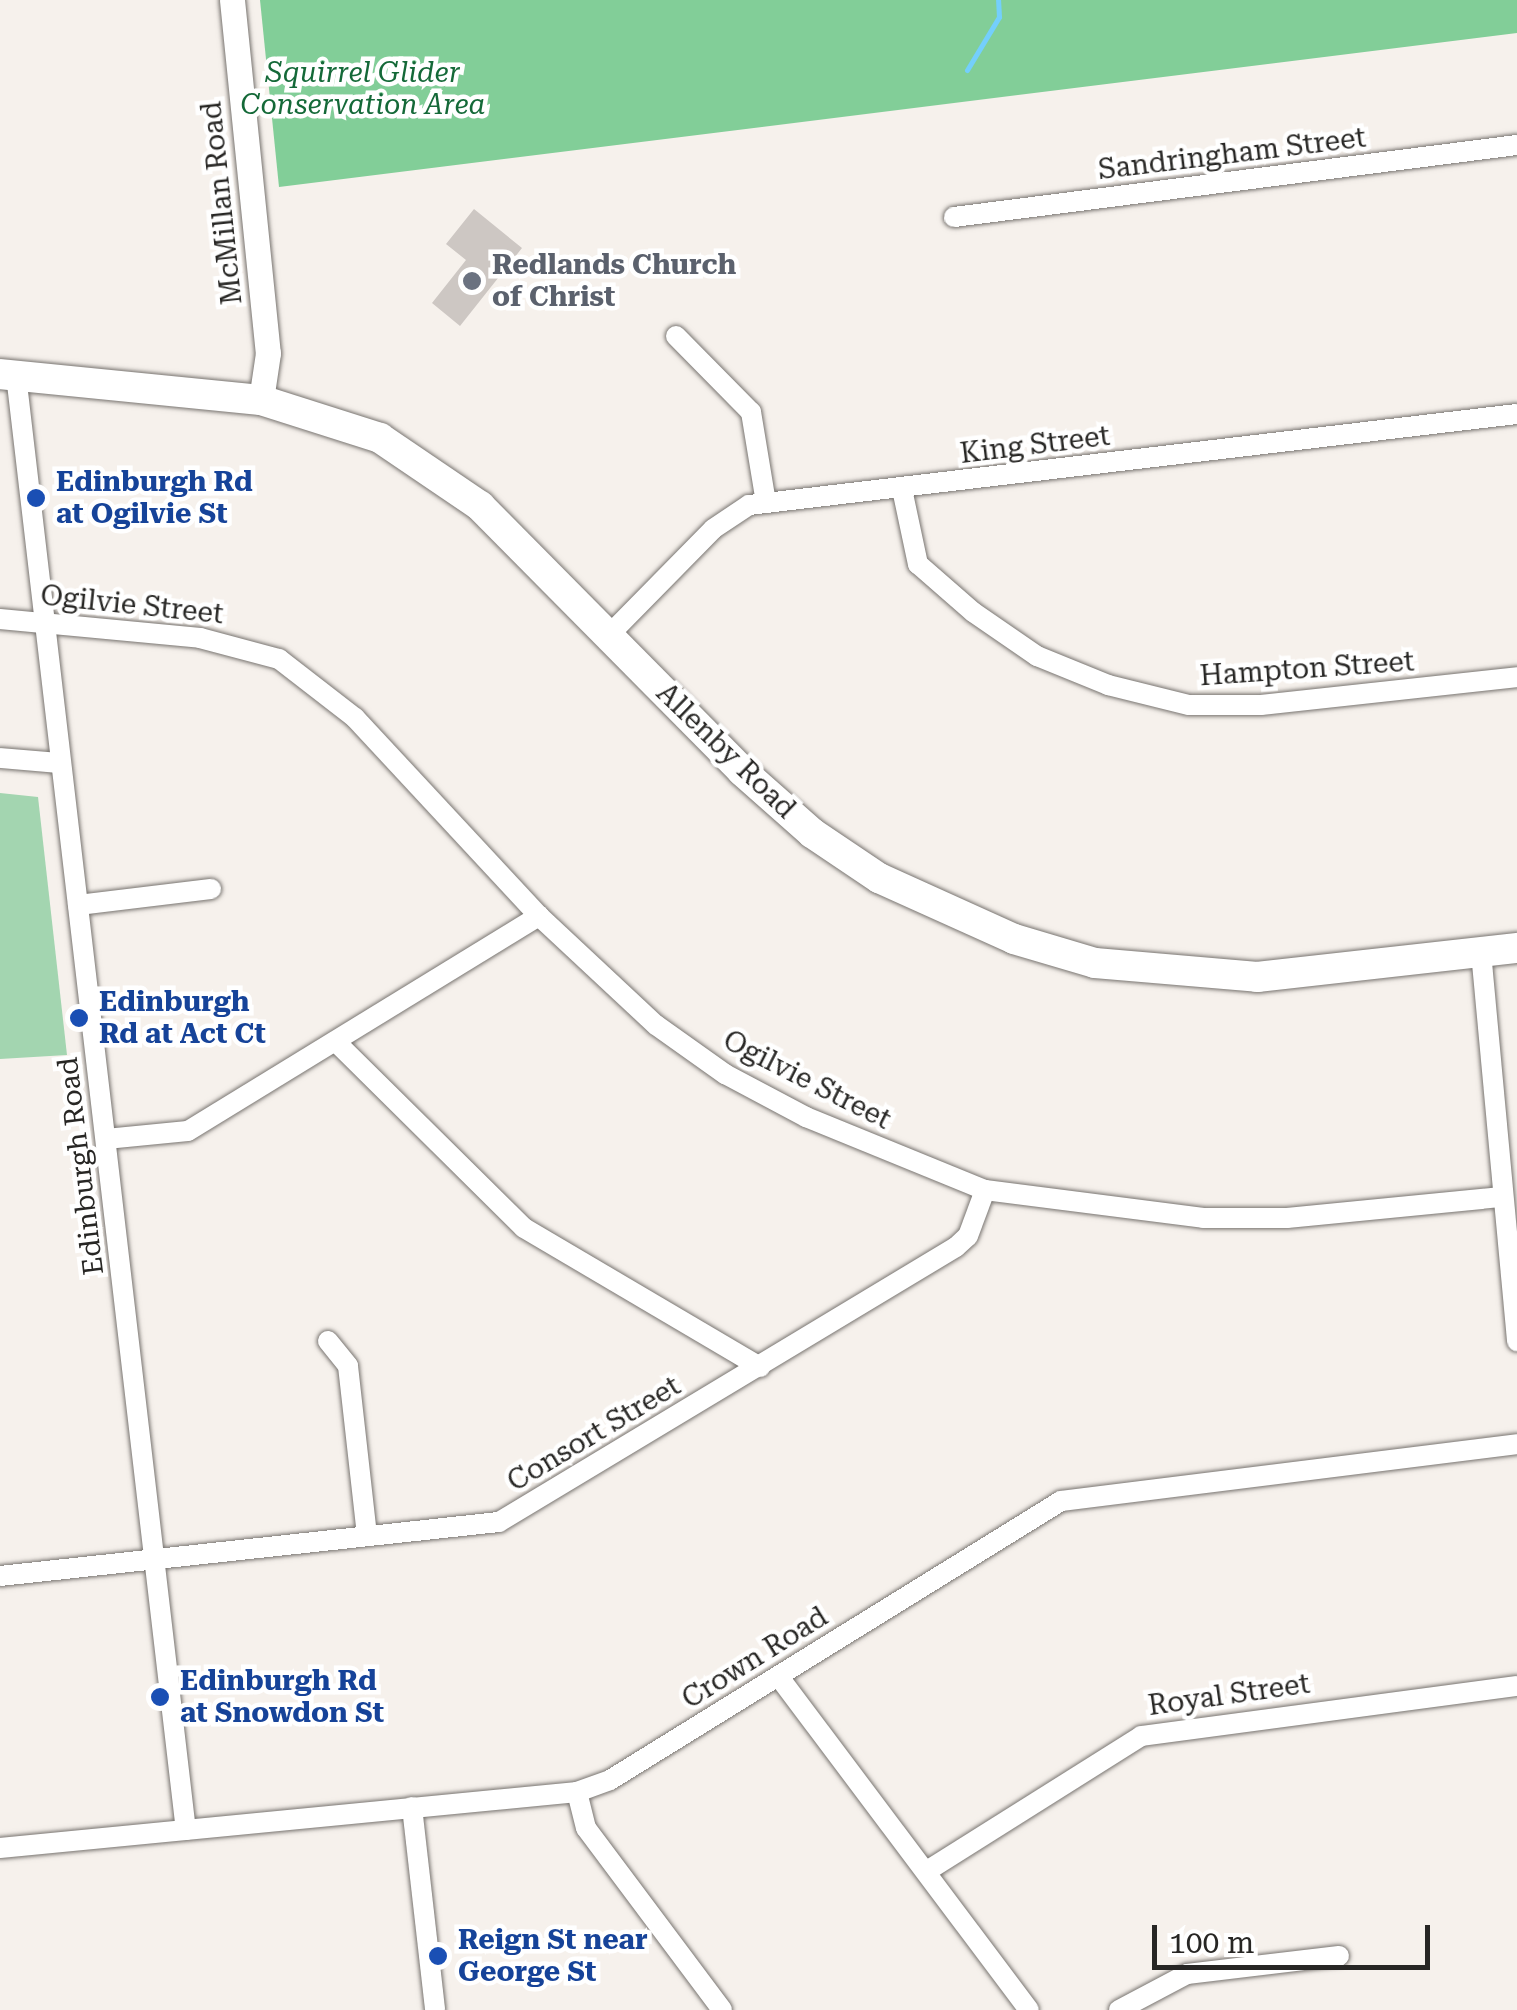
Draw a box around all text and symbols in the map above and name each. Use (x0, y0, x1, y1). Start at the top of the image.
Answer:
park label: Squirrel Glider Conservation Area (241, 56, 485, 122)
street label: McMillan Road (195, 100, 249, 306)
street label: Sandringham Street (1096, 121, 1368, 187)
place label: Redlands Church of Christ (492, 248, 736, 314)
marker: Redlands Church of Christ (461, 270, 483, 292)
street label: King Street (958, 419, 1112, 471)
place label: Edinburgh Rd at Ogilvie St (56, 465, 253, 531)
marker: Edinburgh Rd at Ogilvie St (25, 487, 47, 509)
street label: Ogilvie Street (39, 579, 225, 631)
street label: Hampton Street (1199, 645, 1415, 693)
street label: Allenby Road (650, 676, 802, 826)
place label: Edinburgh Rd at Act Ct (99, 985, 266, 1051)
marker: Edinburgh Rd at Act Ct (68, 1007, 90, 1029)
street label: Ogilvie Street (718, 1023, 896, 1137)
street label: Edinburgh Road (51, 1055, 111, 1277)
street label: Consort Street (502, 1369, 686, 1499)
street label: Crown Road (676, 1600, 834, 1716)
place label: Edinburgh Rd at Snowdon St (180, 1664, 384, 1730)
street label: Royal Street (1146, 1667, 1312, 1723)
marker: Edinburgh Rd at Snowdon St (149, 1686, 171, 1708)
scale bar (1157, 1905, 1434, 1967)
place label: Reign St near George St (458, 1923, 648, 1989)
text: 100 m (1169, 1925, 1254, 1960)
marker: Reign St near George St (427, 1945, 449, 1967)

